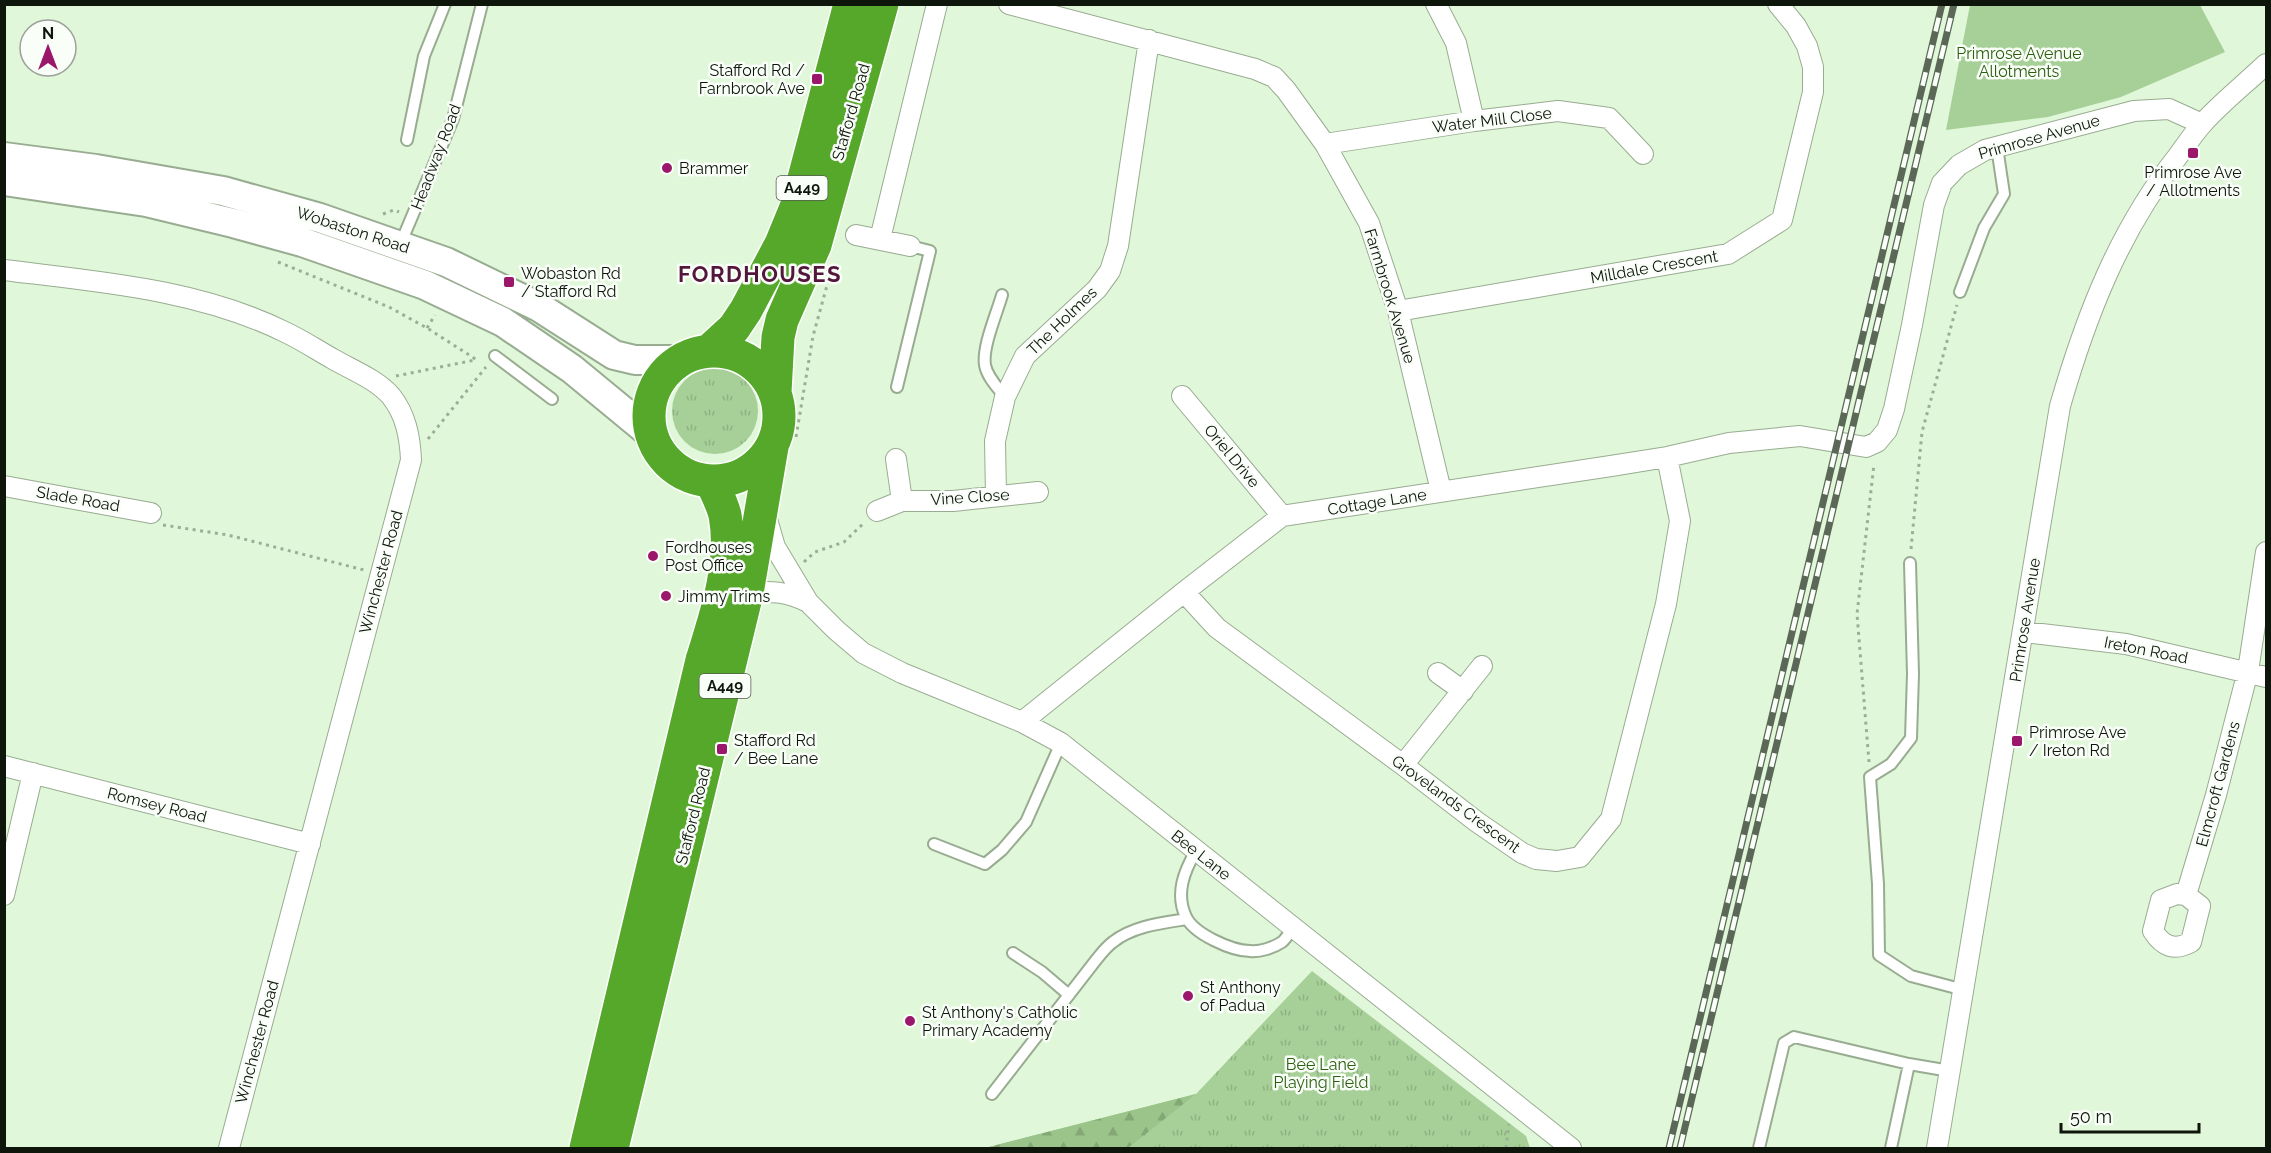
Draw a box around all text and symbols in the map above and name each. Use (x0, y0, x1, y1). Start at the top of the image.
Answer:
north arrow (18, 18, 78, 78)
text: N (42, 24, 54, 43)
park label: Primrose Avenue Allotments (1956, 44, 2082, 81)
place label: Stafford Rd / Farnbrook Ave (699, 61, 805, 98)
street label: Stafford Road (828, 61, 874, 163)
marker: Stafford Rd / Farnbrook Ave (810, 72, 824, 86)
street label: Headway Road (407, 101, 465, 213)
street label: Water Mill Close (1431, 103, 1553, 137)
street label: Primrose Avenue (1976, 111, 2102, 163)
marker: Primrose Ave / Allotments (2186, 146, 2200, 160)
place label: Brammer (679, 159, 749, 178)
marker: Brammer (660, 161, 674, 175)
place label: Primrose Ave / Allotments (2144, 163, 2242, 200)
road number: A449 (776, 176, 828, 200)
street label: Wobaston Road (294, 203, 412, 257)
street label: Farmbrook Avenue (1360, 226, 1420, 366)
street label: Milldale Crescent (1589, 246, 1720, 288)
district label: FORDHOUSES (678, 261, 842, 287)
place label: Wobaston Rd / Stafford Rd (521, 264, 621, 301)
marker: Wobaston Rd / Stafford Rd (502, 275, 516, 289)
street label: The Holmes (1023, 283, 1101, 359)
street label: Oriel Drive (1200, 421, 1264, 491)
street label: Slade Road (35, 482, 121, 516)
street label: Vine Close (930, 485, 1010, 509)
street label: Cottage Lane (1326, 485, 1428, 519)
street label: Winchester Road (355, 508, 407, 636)
place label: Fordhouses Post Office (665, 538, 752, 575)
marker: Fordhouses Post Office (646, 549, 660, 563)
street label: Primrose Avenue (2006, 557, 2044, 683)
place label: Jimmy Trims (678, 587, 770, 606)
marker: Jimmy Trims (659, 589, 673, 603)
street label: Ireton Road (2102, 633, 2190, 667)
road number: A449 (700, 674, 750, 698)
street label: Elmcroft Gardens (2192, 719, 2244, 849)
place label: Primrose Ave / Ireton Rd (2029, 723, 2126, 760)
place label: Stafford Rd / Bee Lane (734, 731, 818, 768)
marker: Primrose Ave / Ireton Rd (2010, 734, 2024, 748)
marker: Stafford Rd / Bee Lane (715, 742, 729, 756)
street label: Grovelands Crescent (1388, 751, 1524, 857)
street label: Stafford Road (672, 765, 714, 867)
street label: Romsey Road (105, 783, 209, 827)
street label: Bee Lane (1167, 826, 1235, 884)
street label: Winchester Road (231, 978, 283, 1106)
place label: St Anthony of Padua (1200, 978, 1281, 1015)
marker: St Anthony of Padua (1181, 989, 1195, 1003)
place label: St Anthony's Catholic Primary Academy (922, 1003, 1078, 1040)
marker: St Anthony's Catholic Primary Academy (903, 1014, 917, 1028)
park label: Bee Lane Playing Field (1274, 1055, 1368, 1092)
scale bar (2061, 1096, 2199, 1134)
text: 50 m (2070, 1106, 2112, 1127)

